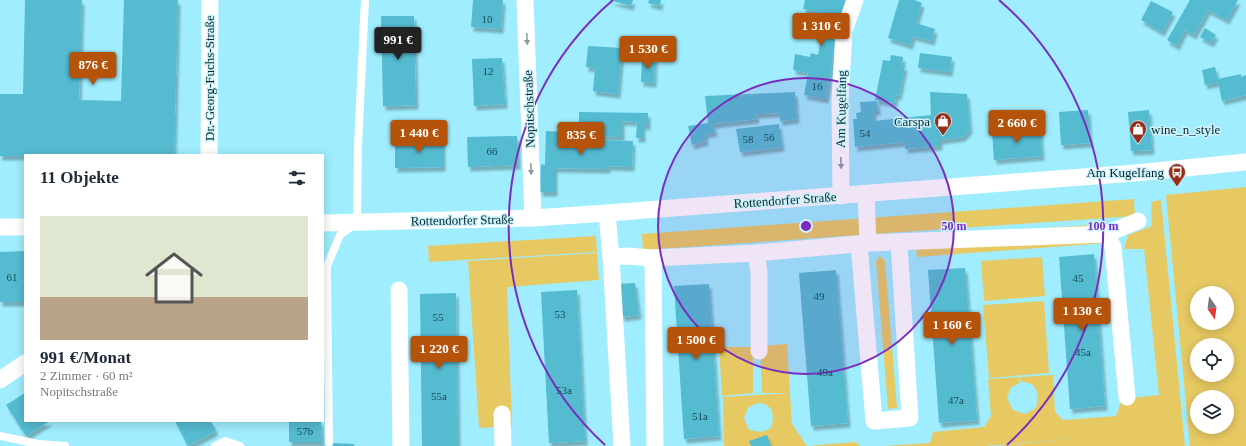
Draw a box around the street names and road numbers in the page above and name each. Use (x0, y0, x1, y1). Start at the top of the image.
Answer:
street label: Dr.-Georg-Fuchs-Straße (202, 15, 217, 141)
street label: Nopitschstraße (520, 70, 538, 148)
street label: Am Kugelfang (833, 70, 849, 148)
street label: Rottendorfer Straße (733, 189, 837, 211)
street label: Rottendorfer Straße (410, 212, 514, 228)

